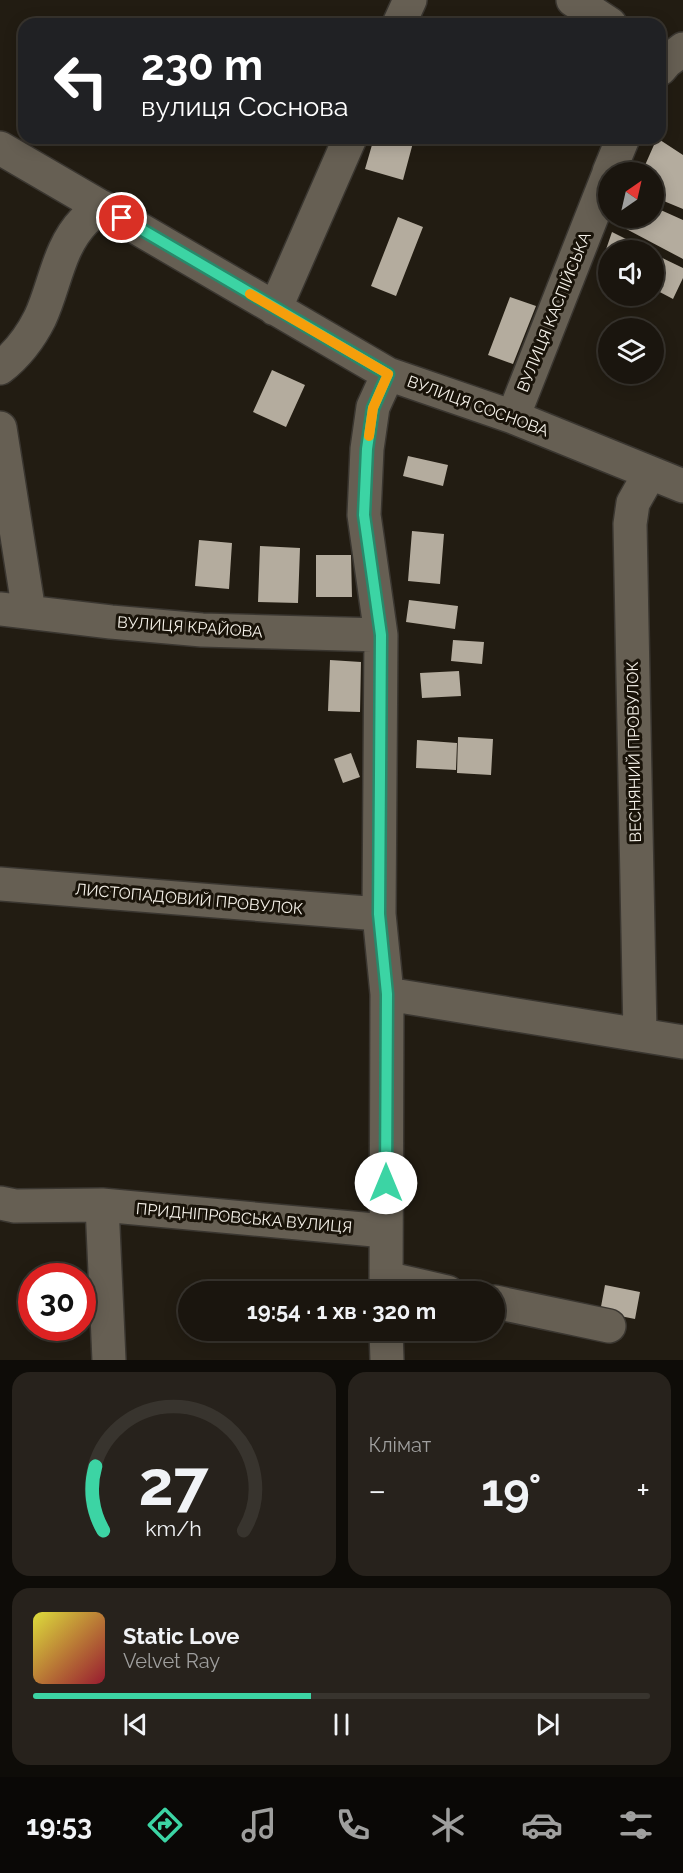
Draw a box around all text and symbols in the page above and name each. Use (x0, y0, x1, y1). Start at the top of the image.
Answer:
text: 230 m (141, 41, 263, 90)
icon: left (42, 42, 120, 120)
text: вулиця Соснова (141, 91, 348, 122)
north arrow (598, 162, 664, 228)
map controls (598, 162, 664, 384)
pin (96, 192, 147, 243)
icon: arrive (105, 201, 138, 234)
street label: ВУЛИЦЯ КАСПІЙСЬКА (513, 229, 595, 395)
button: sound (598, 240, 664, 306)
button: layers (598, 318, 664, 384)
street label: ВУЛИЦЯ СОСНОВА (405, 372, 552, 441)
street label: ВУЛИЦЯ КРАЙОВА (117, 612, 264, 642)
street label: ВЕСНЯНИЙ ПРОВУЛОК (623, 661, 645, 843)
street label: ЛИСТОПАДОВИЙ ПРОВУЛОК (74, 880, 304, 918)
position arrow (354, 1151, 418, 1215)
street label: ПРИДНІПРОВСЬКА ВУЛИЦЯ (135, 1199, 353, 1237)
speed limit sign: 30 (18, 1263, 96, 1341)
text: 19:54 · 1 хв · 320 m (247, 1298, 436, 1324)
text: Клімат (369, 1433, 431, 1457)
text: 27 (139, 1446, 210, 1520)
text: 19° (481, 1464, 541, 1517)
text: − (369, 1471, 386, 1510)
text: + (636, 1471, 650, 1510)
text: km/h (145, 1516, 202, 1541)
text: Static Love (123, 1623, 240, 1649)
text: Velvet Ray (123, 1649, 220, 1673)
icon: previous (119, 1708, 152, 1741)
icon: pause (325, 1708, 358, 1741)
icon: next (531, 1708, 564, 1741)
icon: directions (144, 1804, 186, 1846)
icon: music (238, 1804, 280, 1846)
icon: phone (332, 1804, 374, 1846)
icon: climate (427, 1804, 469, 1846)
icon: car (521, 1804, 563, 1846)
icon: filters (615, 1804, 657, 1846)
text: 19:53 (26, 1810, 92, 1841)

